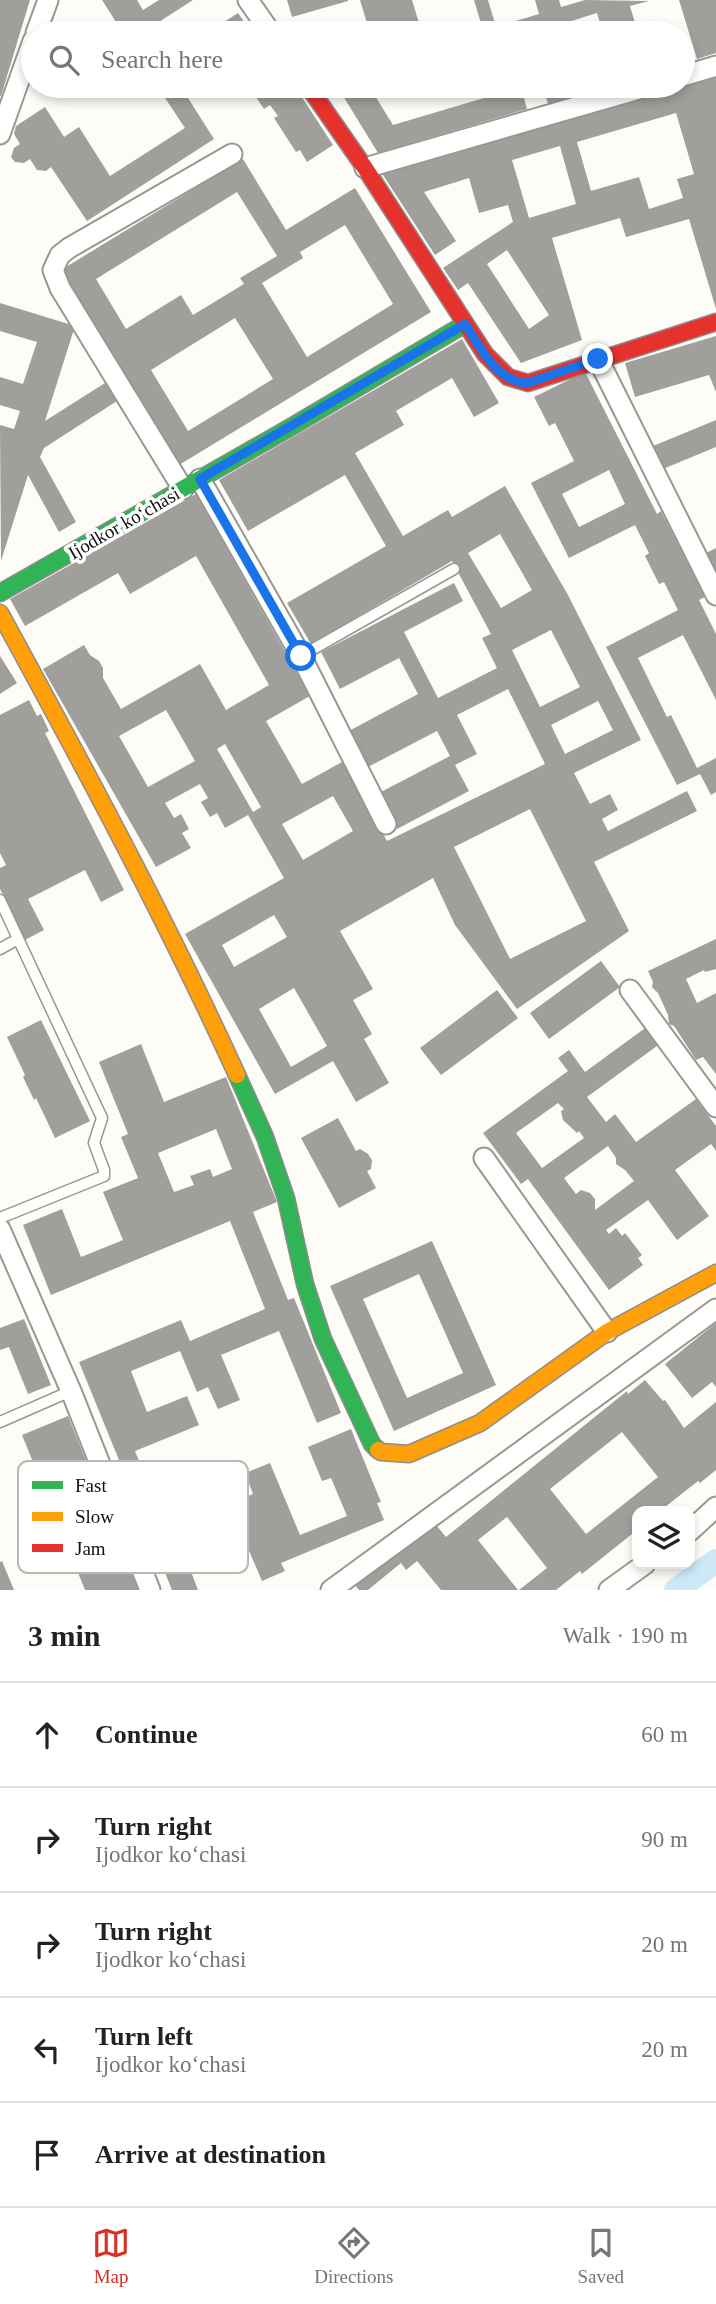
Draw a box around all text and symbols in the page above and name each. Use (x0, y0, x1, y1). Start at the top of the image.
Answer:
search box (21, 21, 695, 98)
icon: search (45, 41, 83, 79)
text: Search here (101, 45, 223, 74)
route end (582, 343, 613, 374)
street label: Ijodkor koʻchasi (65, 483, 183, 563)
route start (285, 640, 316, 671)
legend (18, 1461, 248, 1573)
text: Fast (75, 1475, 107, 1496)
text: Slow (75, 1506, 114, 1527)
map controls (632, 1506, 695, 1569)
button: layers (632, 1506, 695, 1569)
text: Jam (75, 1538, 106, 1559)
text: 3 min (28, 1619, 101, 1652)
text: Walk · 190 m (563, 1623, 688, 1648)
icon: ahead (28, 1716, 66, 1754)
text: Continue (95, 1720, 198, 1749)
text: 60 m (641, 1722, 688, 1747)
text: Turn right (95, 1812, 212, 1841)
icon: right (28, 1821, 66, 1859)
text: 90 m (641, 1827, 688, 1852)
text: Ijodkor koʻchasi (95, 1842, 246, 1867)
text: Turn right (95, 1917, 212, 1946)
icon: right (28, 1926, 66, 1964)
text: 20 m (641, 1932, 688, 1957)
text: Ijodkor koʻchasi (95, 1947, 246, 1972)
text: Turn left (95, 2022, 193, 2051)
icon: left (28, 2031, 66, 2069)
text: 20 m (641, 2037, 688, 2062)
text: Ijodkor koʻchasi (95, 2052, 246, 2077)
icon: arrive (28, 2136, 66, 2174)
text: Arrive at destination (95, 2140, 326, 2169)
tab: Map (92, 2224, 130, 2288)
tab: Directions (314, 2224, 393, 2288)
tab: Saved (577, 2224, 624, 2288)

